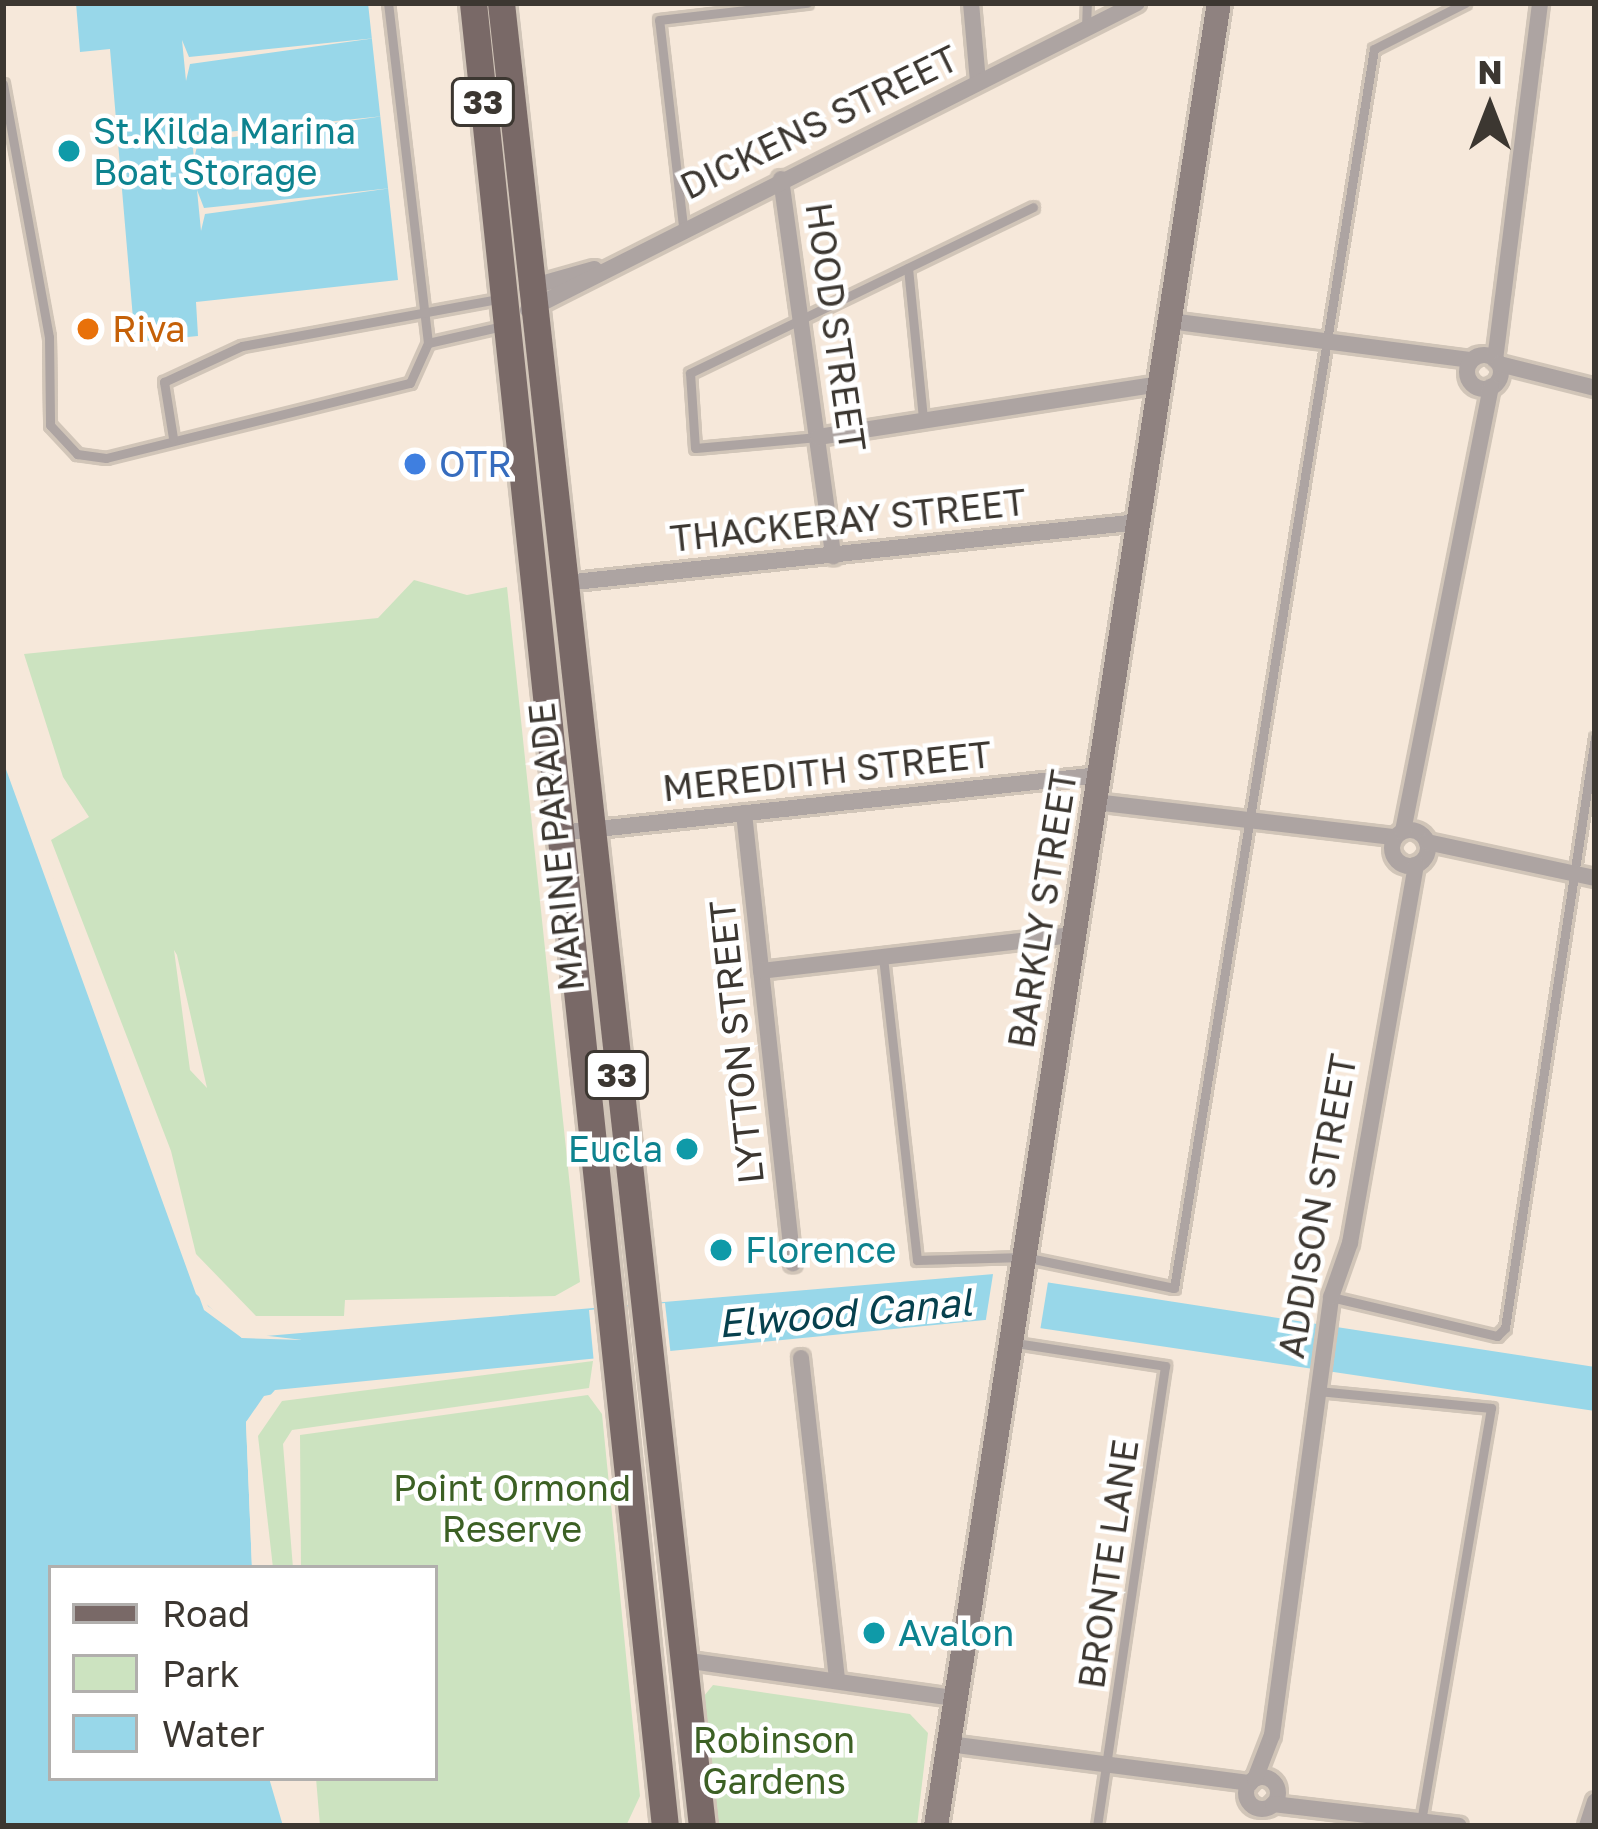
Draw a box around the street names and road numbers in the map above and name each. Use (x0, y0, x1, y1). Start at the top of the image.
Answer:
street label: DICKENS STREET (673, 36, 965, 208)
road number: 33 (450, 75, 516, 129)
street label: HOOD STREET (797, 200, 875, 454)
street label: THACKERAY STREET (668, 480, 1028, 560)
street label: MARINE PARADE (519, 701, 593, 993)
street label: MEREDITH STREET (660, 732, 994, 810)
street label: BARKLY STREET (999, 767, 1085, 1051)
street label: LYTTON STREET (700, 898, 772, 1186)
road number: 33 (584, 1048, 650, 1102)
street label: ADDISON STREET (1269, 1051, 1365, 1361)
street label: BRONTE LANE (1069, 1437, 1147, 1691)

